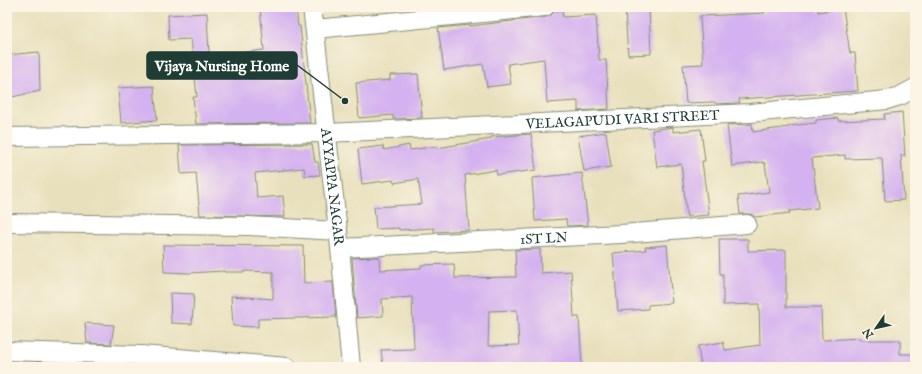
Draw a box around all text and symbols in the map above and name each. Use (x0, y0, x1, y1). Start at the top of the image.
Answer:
callout: Vijaya Nursing Home (147, 52, 297, 79)
text: Vijaya Nursing Home (154, 57, 289, 76)
street label: VELAGAPUDI VARI STREET (524, 106, 721, 134)
street label: AYYAPPA NAGAR (316, 126, 348, 247)
street label: 1ST LN (520, 229, 568, 249)
north arrow (856, 308, 896, 348)
text: N (860, 325, 878, 342)

